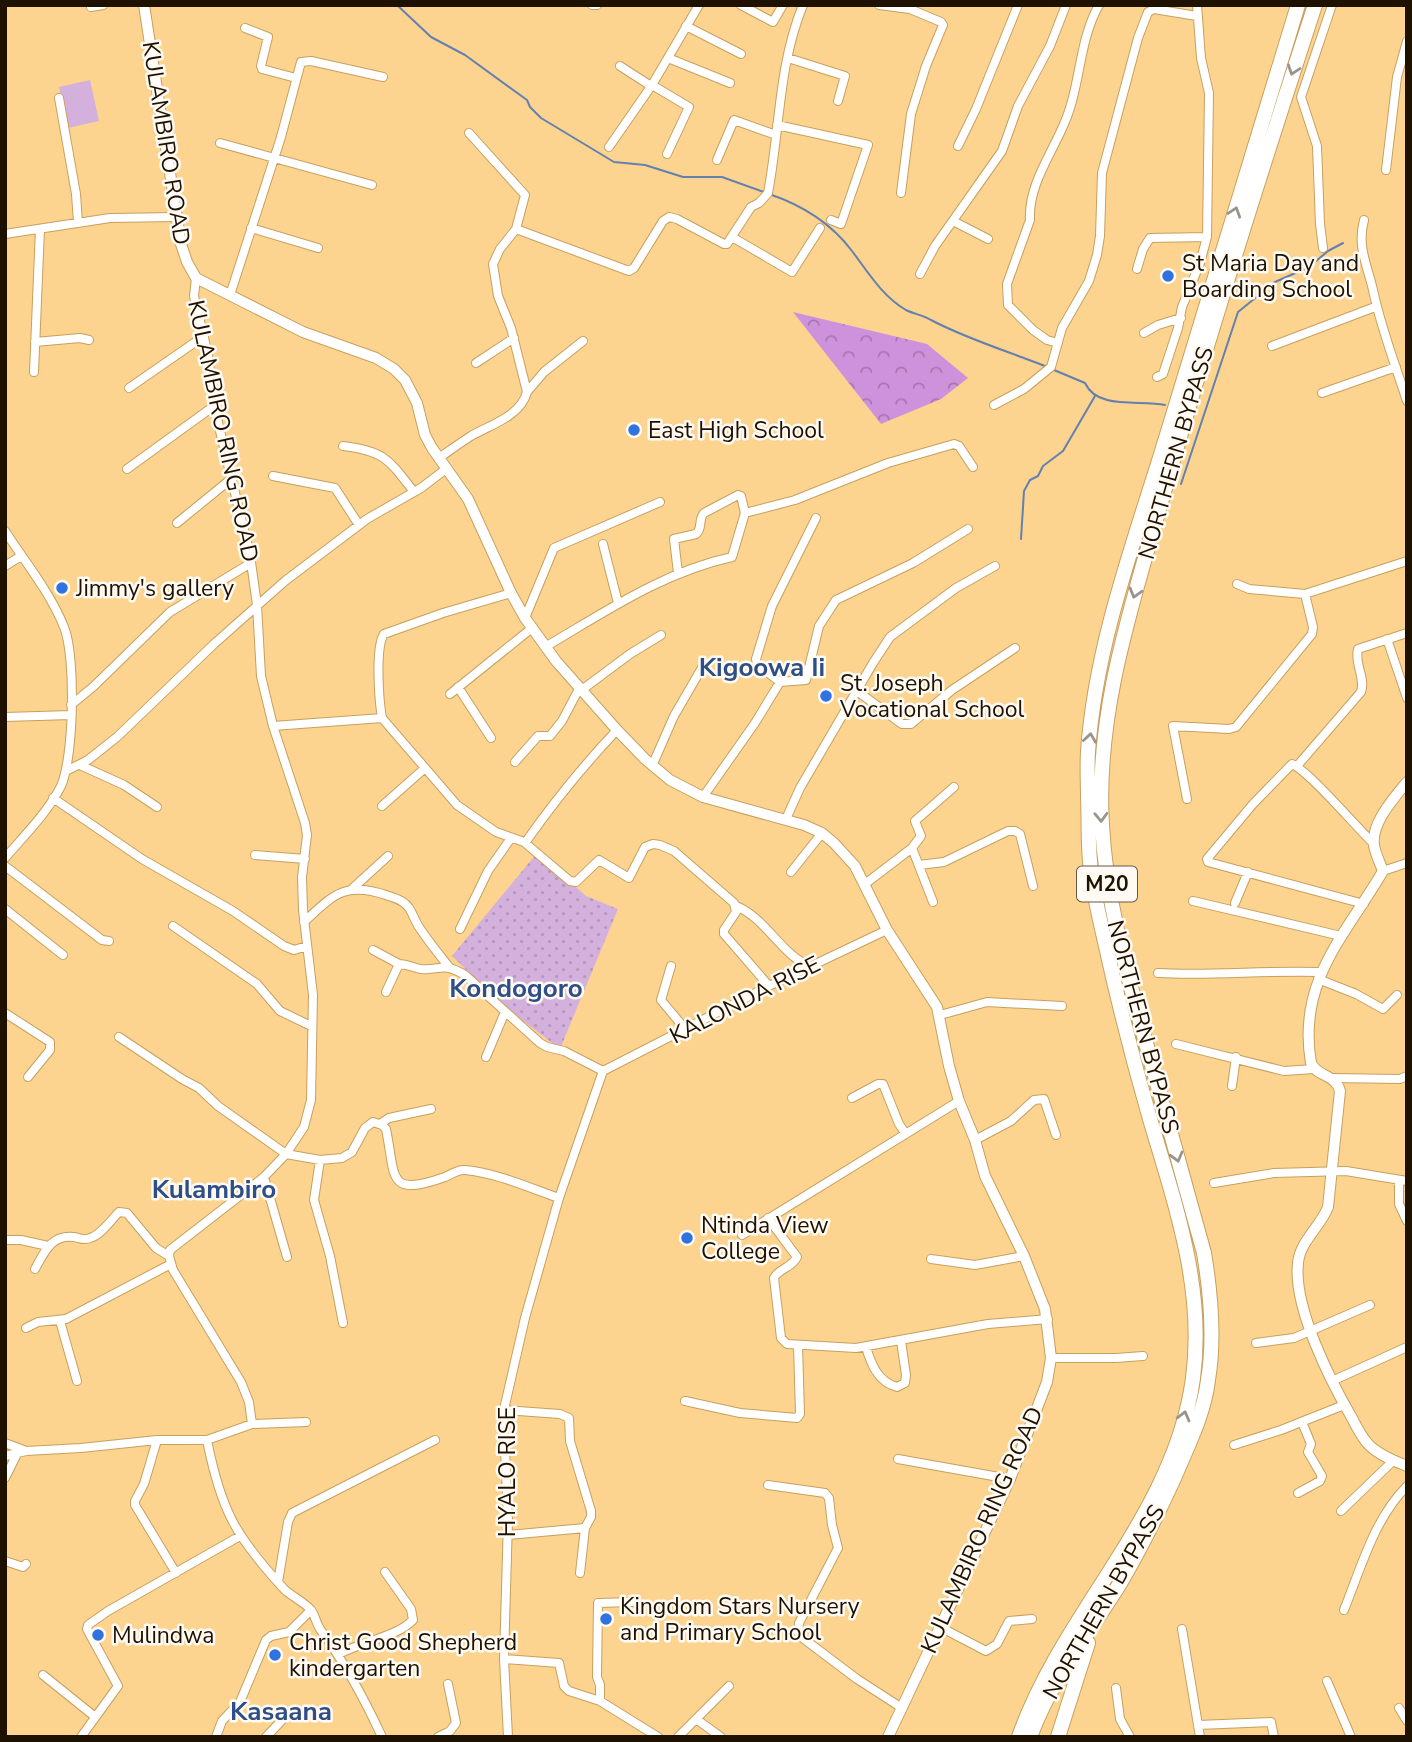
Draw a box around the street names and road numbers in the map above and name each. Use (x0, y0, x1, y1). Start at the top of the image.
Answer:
street label: KULAMBIRO ROAD (135, 39, 197, 247)
street label: KULAMBIRO RING ROAD (180, 297, 266, 565)
street label: NORTHERN BYPASS (1131, 343, 1221, 563)
road number: M20 (1077, 866, 1137, 902)
street label: NORTHERN BYPASS (1100, 917, 1186, 1137)
street label: KALONDA RISE (664, 949, 826, 1051)
street label: KULAMBIRO RING ROAD (914, 1402, 1050, 1658)
street label: HYALO RISE (492, 1407, 523, 1537)
street label: NORTHERN BYPASS (1036, 1499, 1172, 1705)

